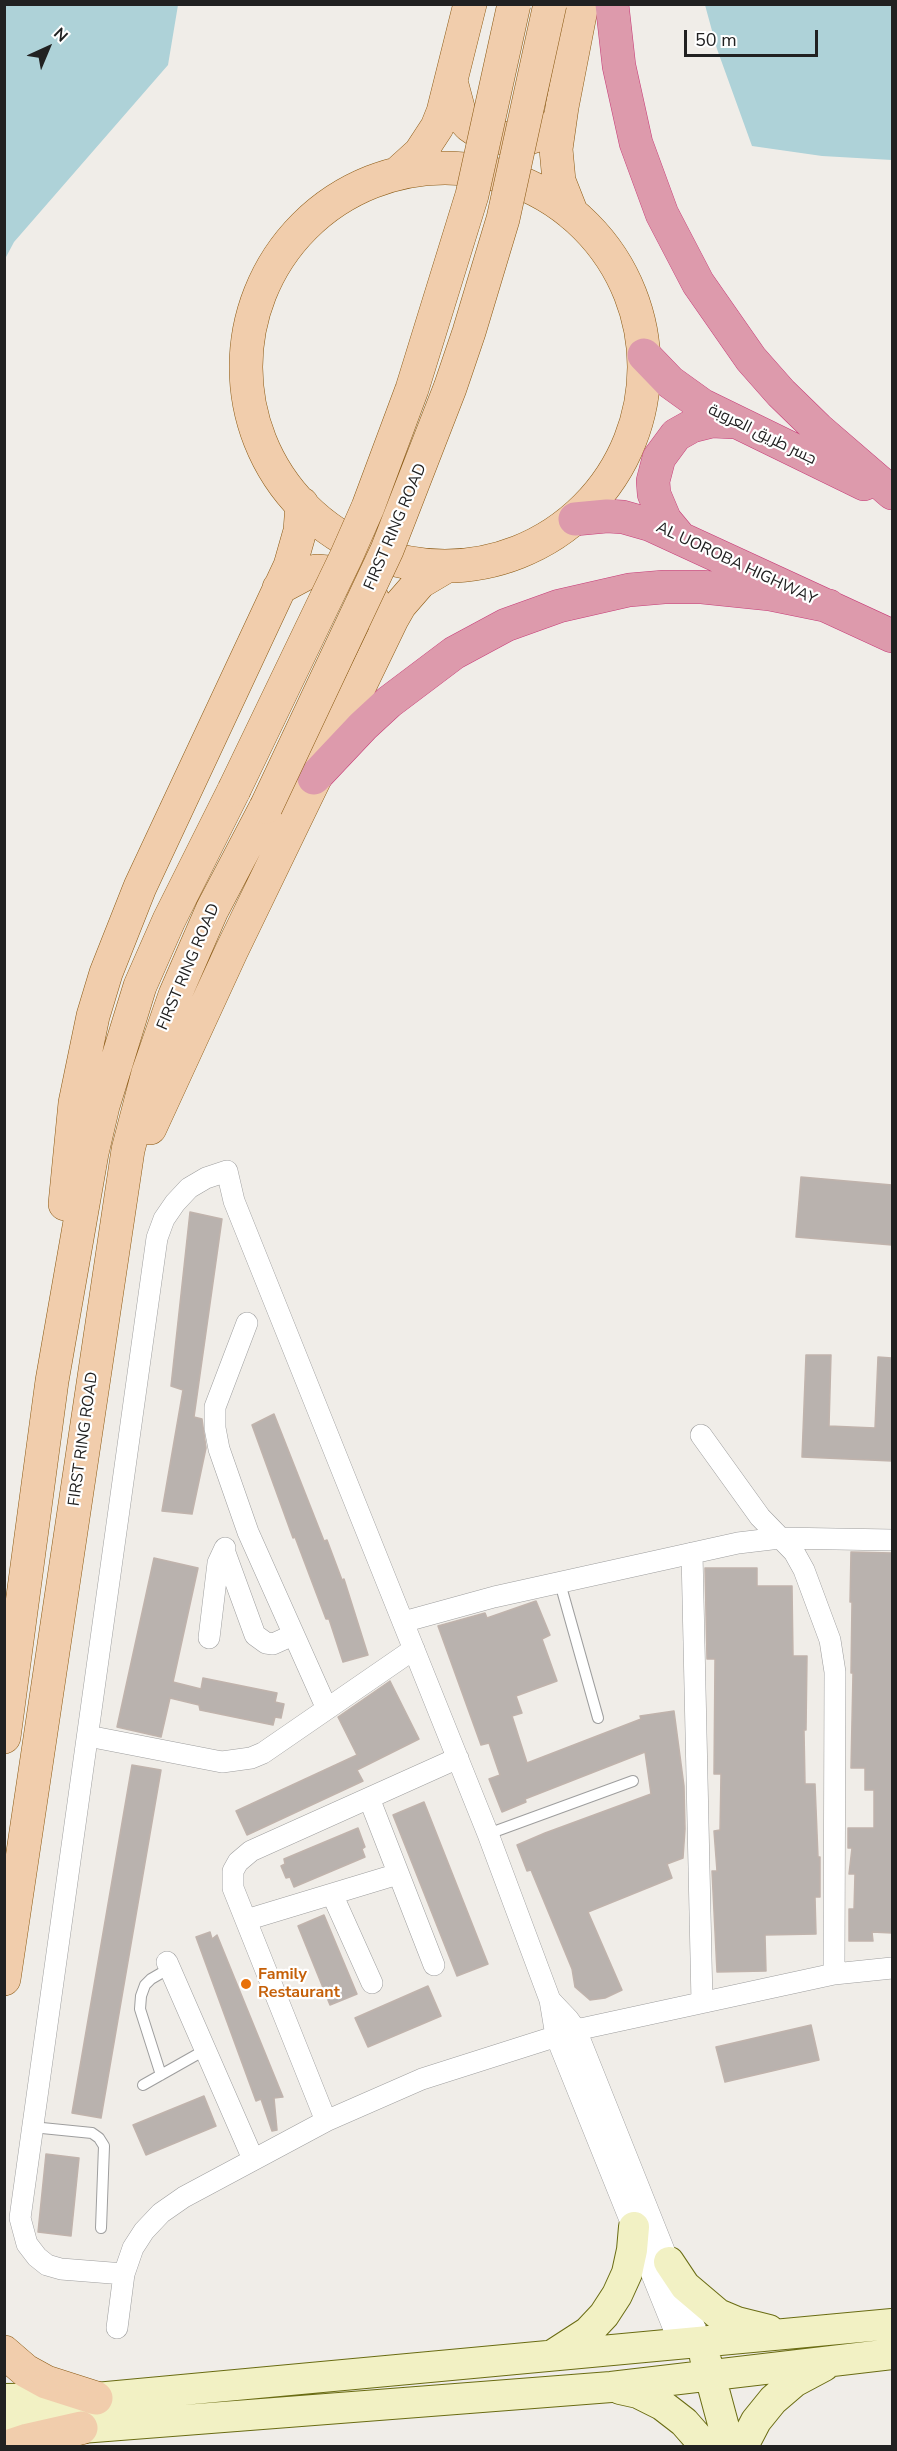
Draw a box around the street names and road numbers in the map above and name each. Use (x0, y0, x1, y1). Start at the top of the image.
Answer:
street label: جسر طريق العروبة (705, 401, 819, 469)
street label: FIRST RING ROAD (361, 461, 431, 593)
street label: AL UOROBA HIGHWAY (653, 518, 819, 610)
street label: FIRST RING ROAD (154, 901, 224, 1033)
street label: FIRST RING ROAD (65, 1371, 103, 1507)

